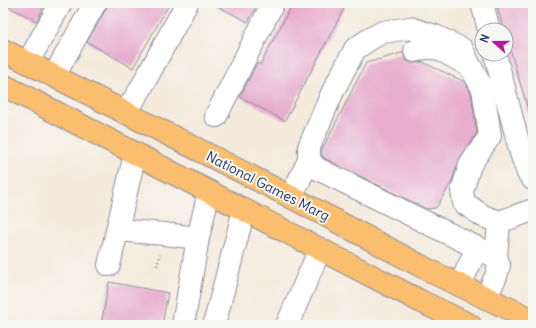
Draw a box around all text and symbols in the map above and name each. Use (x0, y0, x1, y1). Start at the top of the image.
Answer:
north arrow (474, 22, 514, 62)
text: N (477, 32, 493, 44)
street label: National Games Marg (203, 147, 333, 225)

